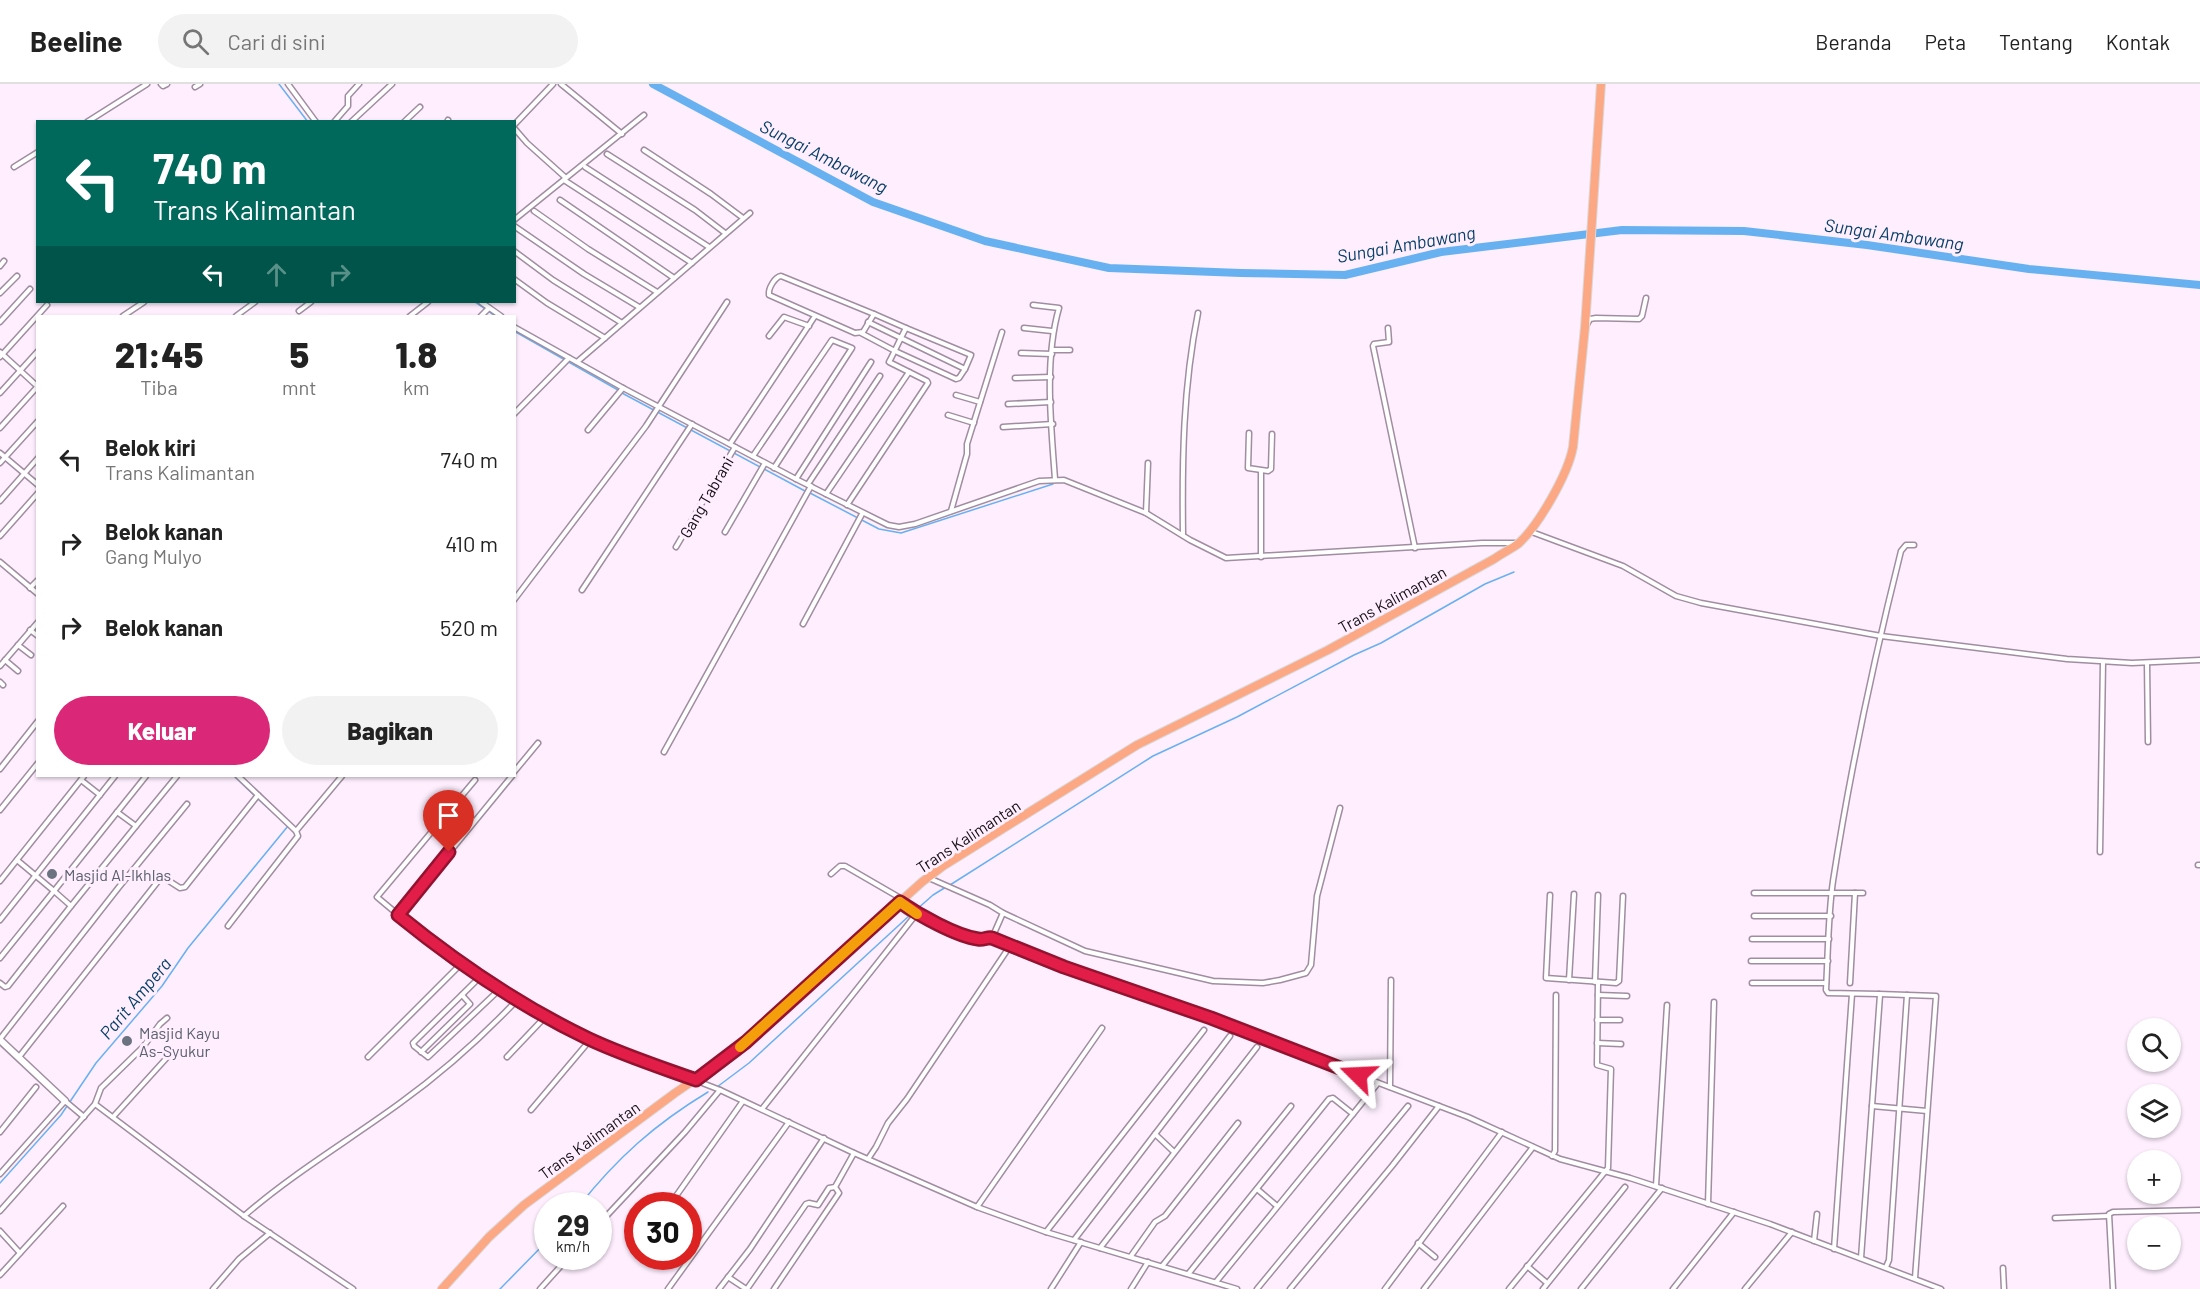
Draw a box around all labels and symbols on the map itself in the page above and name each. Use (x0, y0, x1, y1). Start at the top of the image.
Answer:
water label: Sungai Ambawang (756, 114, 892, 198)
water label: Sungai Ambawang (1823, 213, 1965, 255)
water label: Sungai Ambawang (1335, 221, 1477, 267)
street label: Gang Tabrani (675, 453, 737, 541)
street label: Trans Kalimantan (1335, 562, 1449, 636)
pin (423, 790, 474, 852)
street label: Trans Kalimantan (912, 795, 1024, 877)
place label: Masjid Al-Ikhlas (64, 865, 171, 884)
marker: Masjid Al-Ikhlas (45, 867, 59, 881)
water label: Parit Ampera (94, 953, 176, 1043)
place label: Masjid Kayu As-Syukur (139, 1023, 220, 1060)
marker: Masjid Kayu As-Syukur (120, 1034, 134, 1048)
position arrow (1326, 1043, 1390, 1107)
street label: Trans Kalimantan (535, 1097, 643, 1183)
speed limit sign: 30 (624, 1192, 702, 1270)

